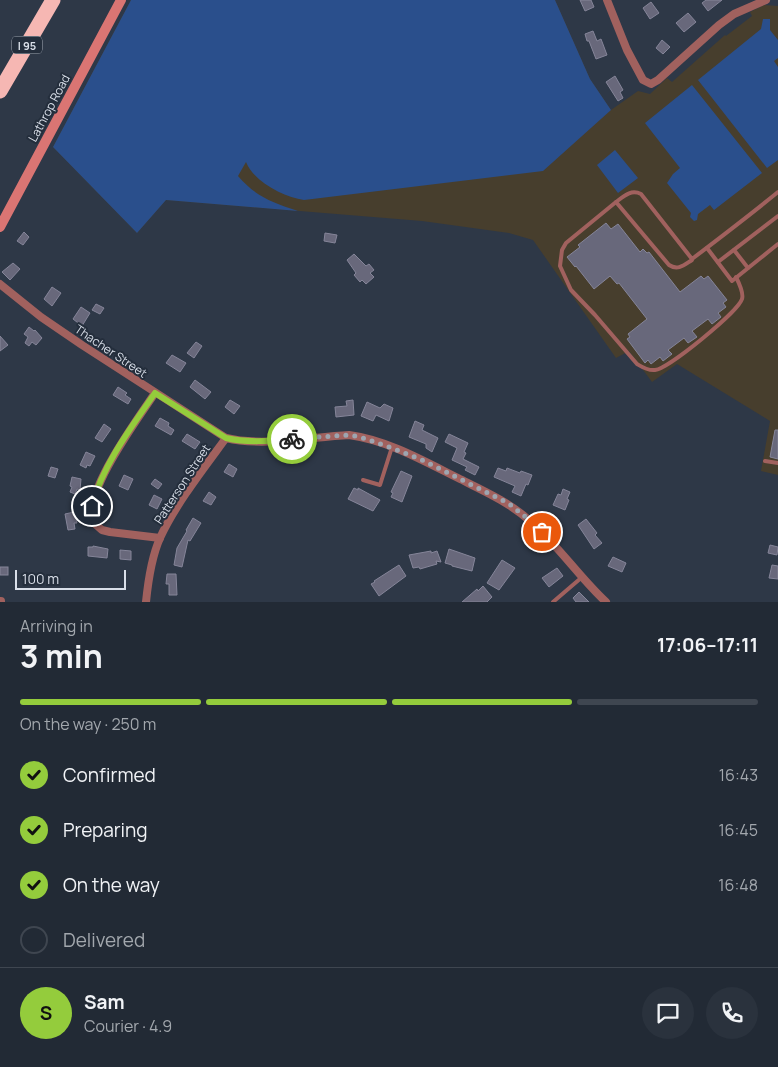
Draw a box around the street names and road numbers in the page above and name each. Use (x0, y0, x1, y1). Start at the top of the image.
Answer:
road number: I 95 (12, 36, 42, 54)
street label: Lathrop Road (24, 71, 74, 145)
street label: Thacher Street (72, 321, 151, 382)
street label: Patterson Street (150, 441, 214, 527)

